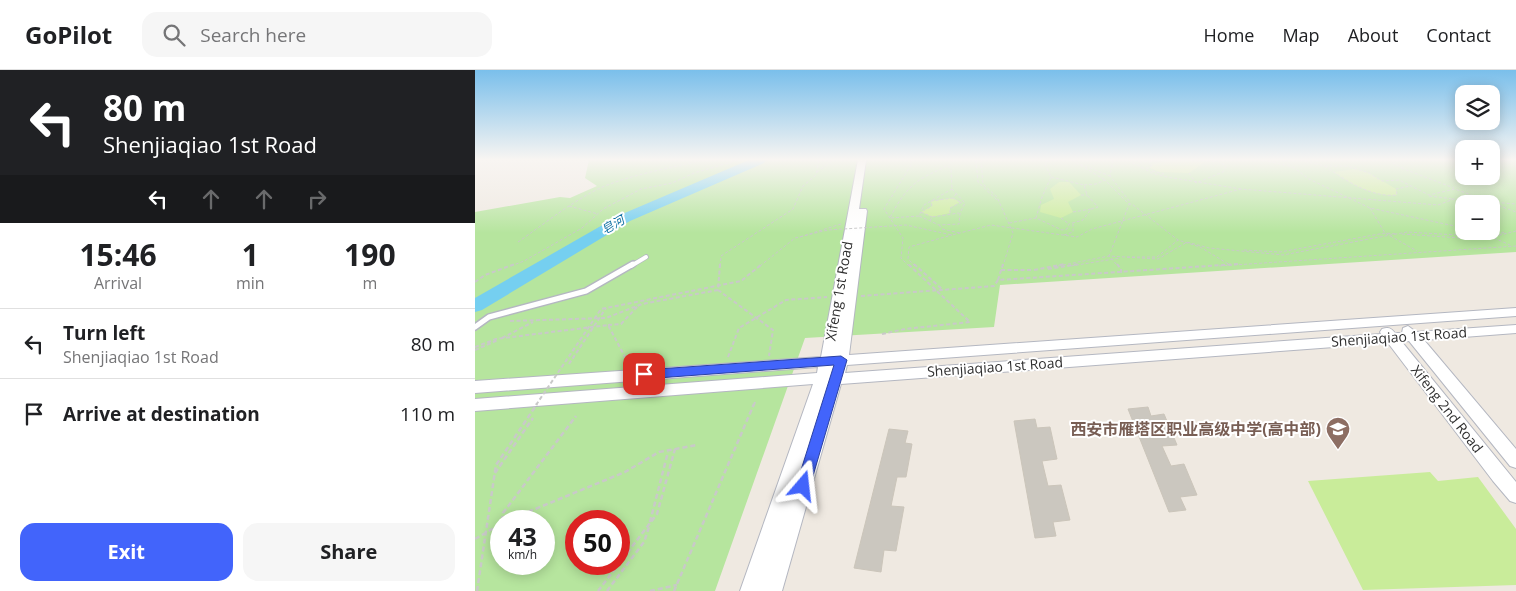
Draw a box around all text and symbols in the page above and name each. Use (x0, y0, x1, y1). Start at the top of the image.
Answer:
search box (142, 12, 492, 57)
text: GoPilot (25, 18, 112, 51)
icon: search (160, 21, 188, 49)
text: Search here (200, 22, 306, 48)
text: Home (1204, 23, 1254, 47)
text: Map (1282, 23, 1320, 47)
text: About (1348, 23, 1398, 47)
text: Contact (1426, 23, 1491, 47)
text: 80 m (103, 84, 186, 131)
map controls (1455, 85, 1500, 240)
button: layers (1455, 85, 1500, 130)
icon: left (20, 90, 85, 155)
text: Shenjiaqiao 1st Road (103, 129, 317, 159)
button: + (1455, 140, 1500, 185)
icon: left (144, 185, 172, 213)
icon: ahead (197, 185, 225, 213)
icon: ahead (250, 185, 278, 213)
icon: right (303, 185, 331, 213)
button: − (1455, 195, 1500, 240)
water label: 皂河 (598, 210, 629, 238)
text: 15:46 (79, 234, 157, 275)
text: 1 (242, 234, 259, 275)
text: 190 (344, 234, 396, 275)
street label: Xifeng 1st Road (820, 240, 857, 342)
text: Arrival (94, 272, 142, 294)
text: min (236, 272, 265, 294)
text: m (362, 272, 377, 294)
text: Turn left (63, 320, 145, 346)
street label: Shenjiaqiao 1st Road (1330, 322, 1468, 351)
icon: left (20, 330, 48, 358)
text: 80 m (411, 331, 455, 357)
text: Shenjiaqiao 1st Road (63, 346, 219, 368)
street label: Shenjiaqiao 1st Road (926, 352, 1064, 381)
pin (623, 353, 665, 395)
icon: arrive (630, 360, 658, 388)
street label: Xifeng 2nd Road (1407, 361, 1488, 456)
icon: arrive (20, 400, 48, 428)
text: Arrive at destination (63, 401, 260, 427)
text: 110 m (400, 401, 455, 427)
school or university icon: 西安市雁塔区职业高级中学(高中部) (1325, 416, 1351, 450)
place label: 西安市雁塔区职业高级中学(高中部) (1070, 418, 1321, 440)
position arrow (776, 459, 828, 511)
speed limit sign: 50 (565, 510, 630, 575)
text: 43 (508, 519, 537, 553)
button: Exit (20, 523, 233, 581)
button: Share (243, 523, 455, 581)
text: km/h (508, 546, 537, 563)

